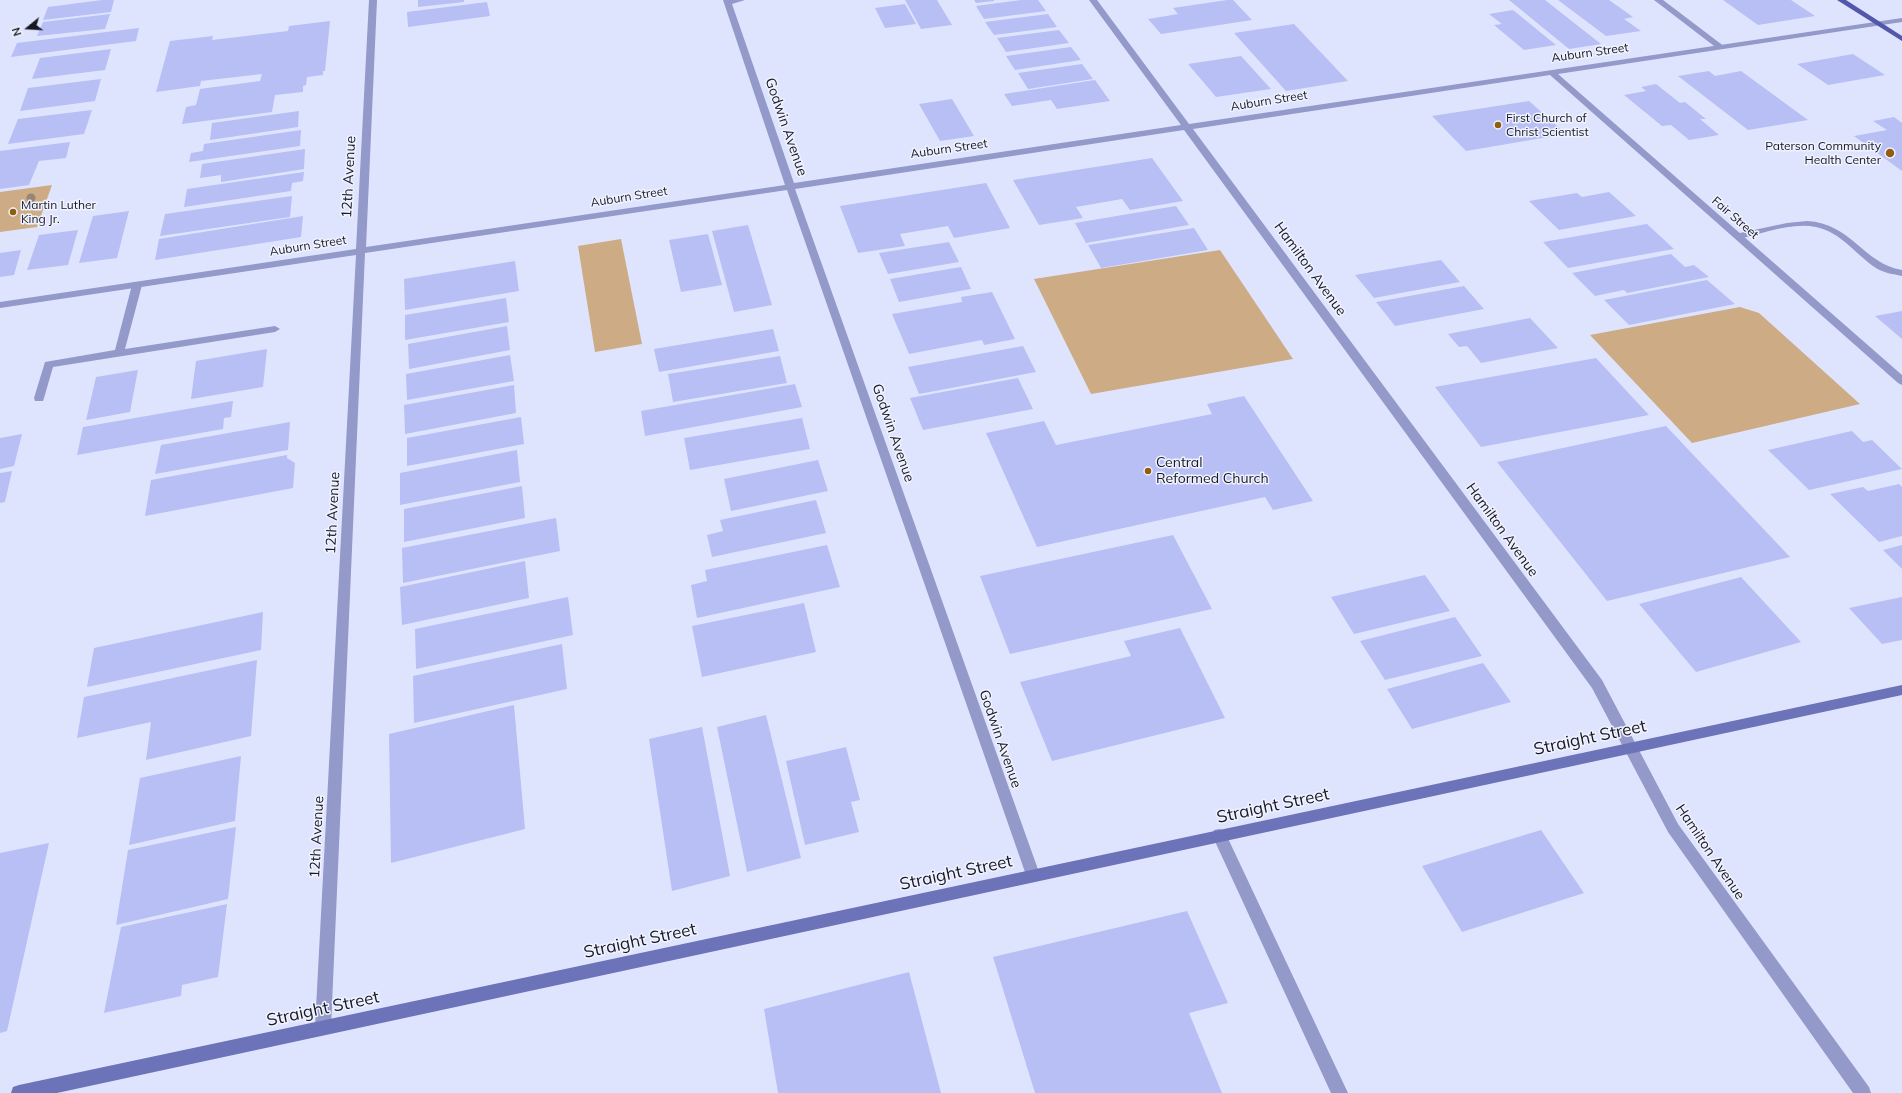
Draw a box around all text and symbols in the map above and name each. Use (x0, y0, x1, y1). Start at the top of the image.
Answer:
north arrow (8, 8, 48, 48)
text: N (9, 26, 25, 38)
street label: Auburn Street (1551, 40, 1629, 66)
street label: Godwin Avenue (761, 76, 811, 178)
street label: Auburn Street (1230, 88, 1308, 114)
place label: First Church of Christ Scientist (1506, 111, 1589, 139)
marker: First Church of Christ Scientist (1493, 120, 1503, 130)
street label: 12th Avenue (338, 135, 360, 219)
street label: Auburn Street (910, 136, 988, 162)
place label: Paterson Community Health Center (1765, 139, 1881, 167)
marker: Paterson Community Health Center (1884, 147, 1896, 159)
street label: Auburn Street (590, 184, 668, 210)
street label: Fair Street (1709, 194, 1761, 242)
place label: Martin Luther King Jr. (21, 198, 96, 226)
marker: Martin Luther King Jr. (8, 207, 18, 217)
street label: Hamilton Avenue (1270, 219, 1350, 319)
street label: Auburn Street (269, 233, 347, 259)
street label: Godwin Avenue (868, 382, 918, 484)
place label: Central Reformed Church (1156, 455, 1269, 488)
marker: Central Reformed Church (1143, 466, 1153, 476)
street label: 12th Avenue (322, 471, 344, 555)
street label: Hamilton Avenue (1462, 480, 1542, 580)
street label: Godwin Avenue (975, 688, 1025, 790)
street label: Straight Street (1532, 716, 1648, 760)
street label: Straight Street (1215, 784, 1331, 828)
street label: 12th Avenue (306, 795, 328, 879)
street label: Hamilton Avenue (1672, 801, 1748, 903)
street label: Straight Street (898, 851, 1014, 895)
street label: Straight Street (582, 919, 698, 963)
street label: Straight Street (265, 987, 381, 1031)

